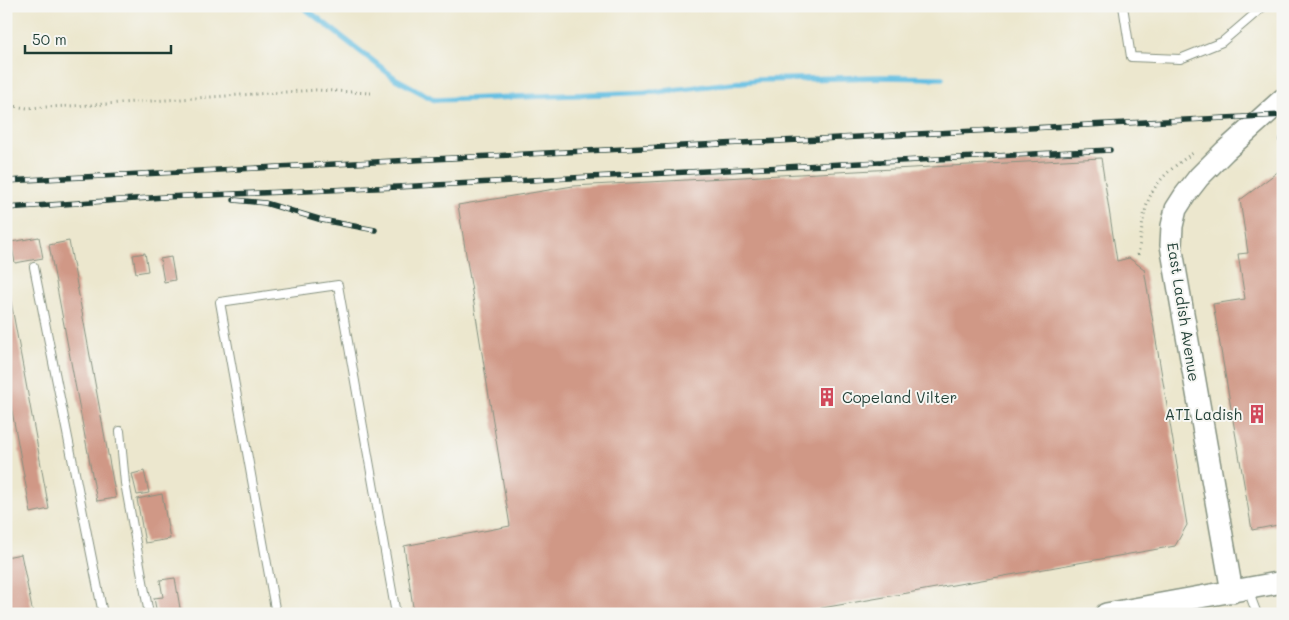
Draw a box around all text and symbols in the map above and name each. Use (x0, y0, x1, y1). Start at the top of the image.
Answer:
scale bar (25, 22, 171, 54)
text: 50 m (32, 29, 67, 49)
street label: East Ladish Avenue (1163, 241, 1205, 383)
building icon: Copeland Vilter (816, 386, 838, 408)
place label: Copeland Vilter (842, 387, 957, 407)
building icon: ATI Ladish (1246, 403, 1268, 425)
place label: ATI Ladish (1165, 404, 1242, 424)

